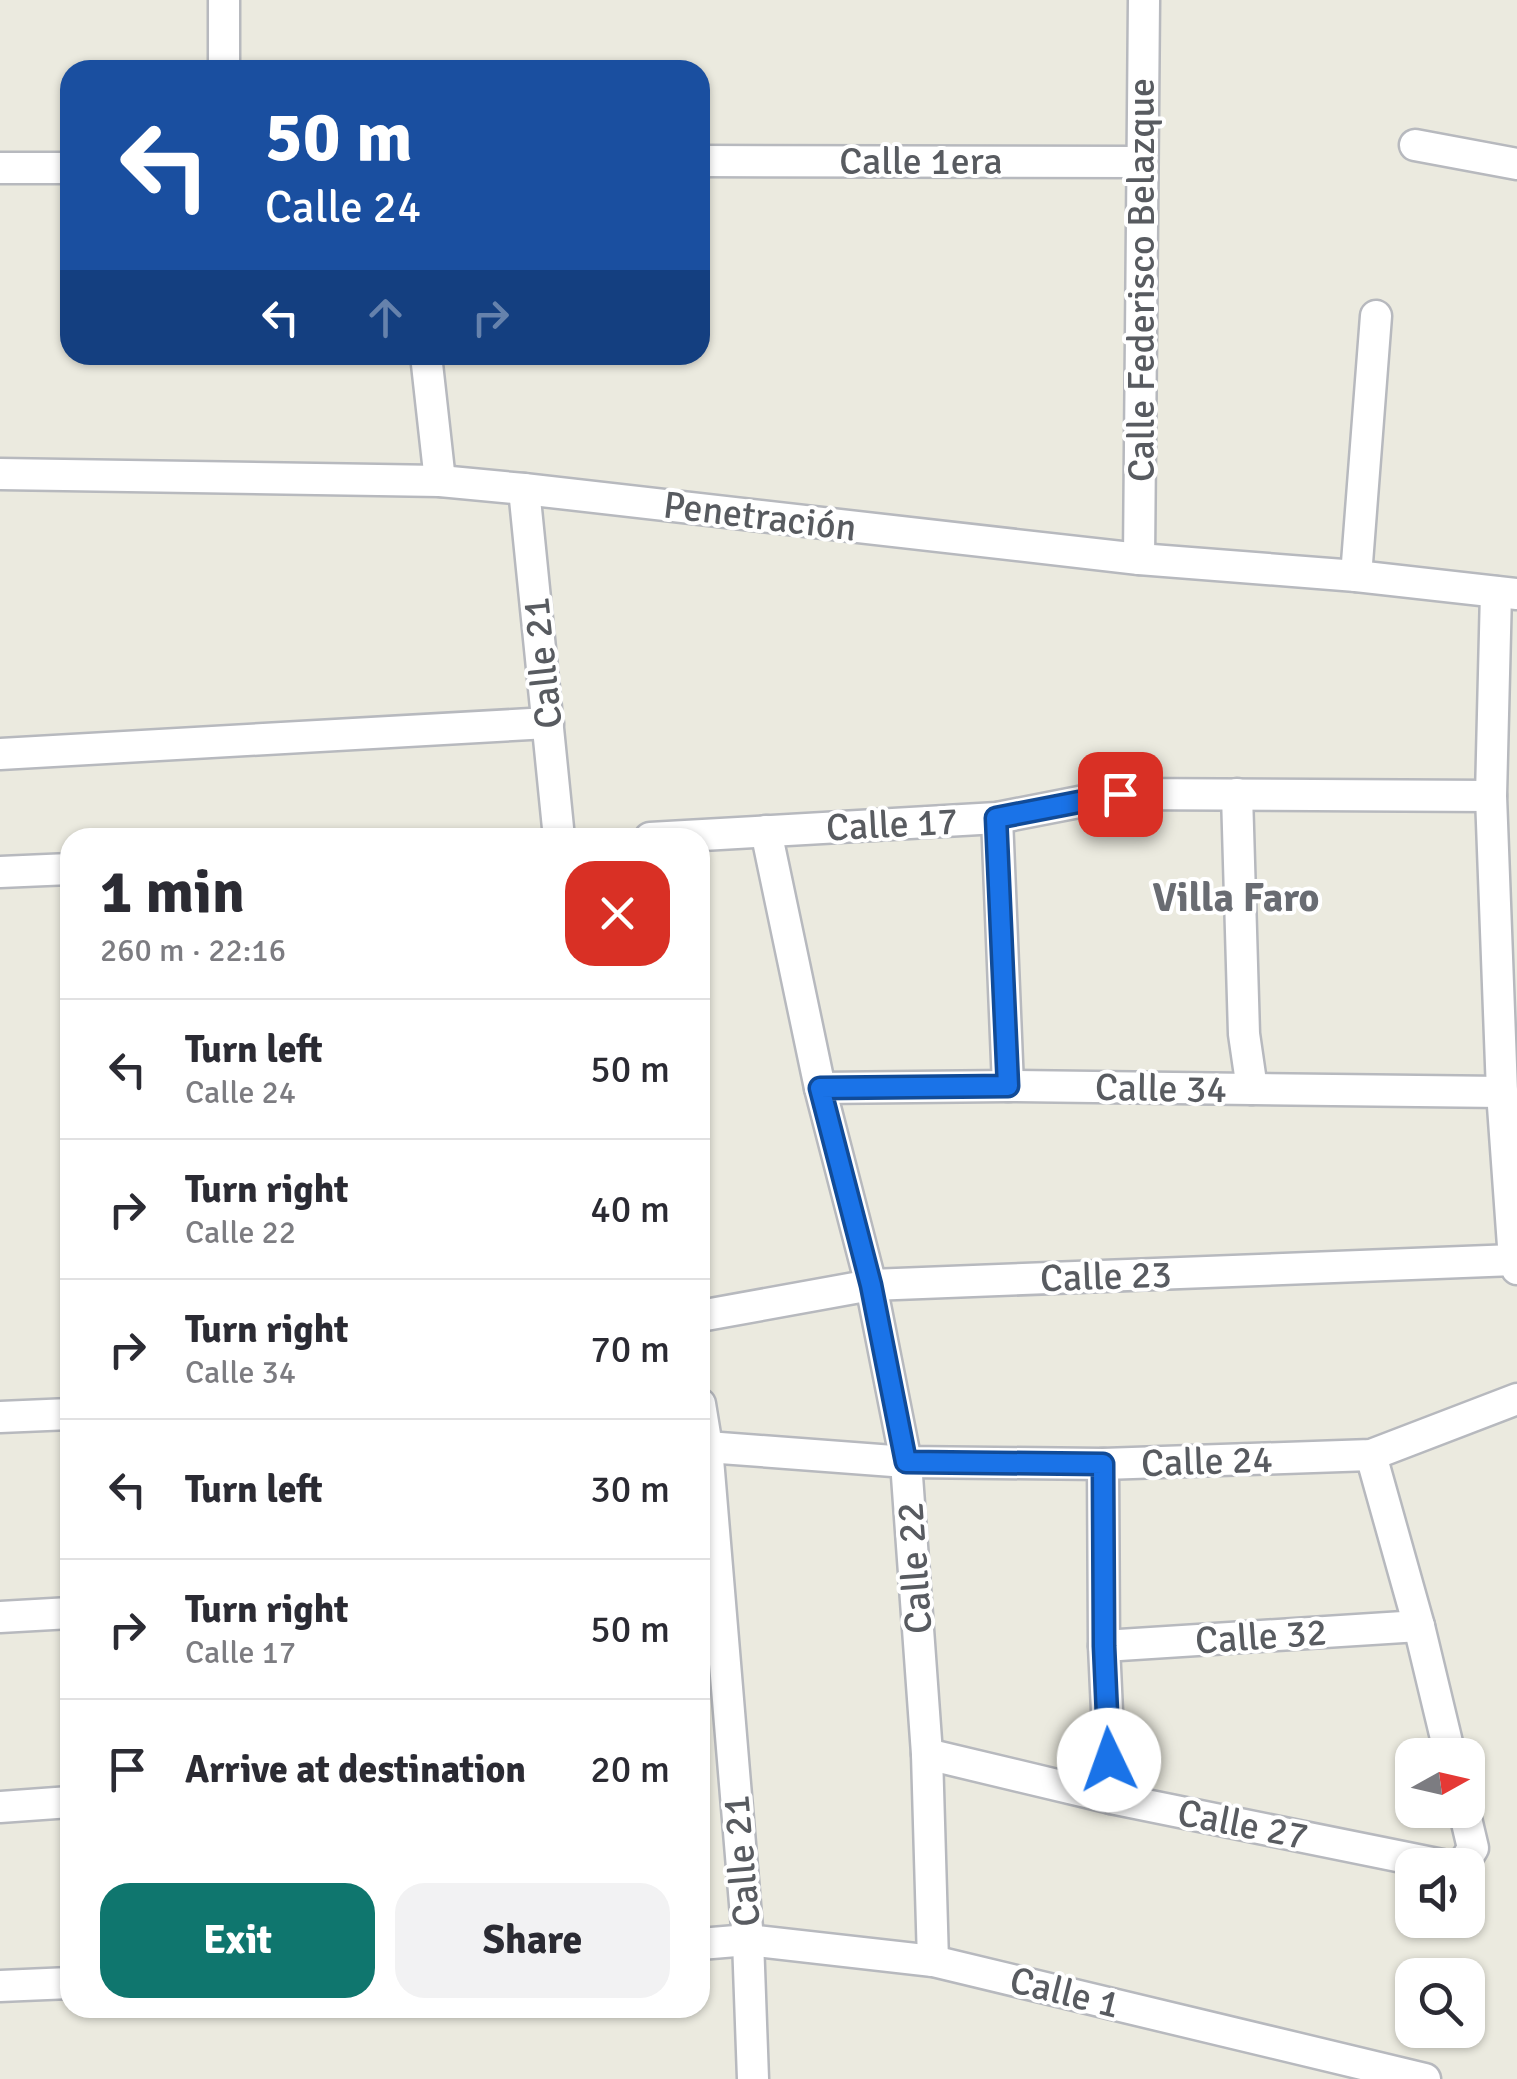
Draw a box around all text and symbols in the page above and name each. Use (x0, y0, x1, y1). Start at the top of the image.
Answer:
street label: Calle Federisco Belazque (1118, 78, 1165, 482)
text: 50 m (265, 94, 413, 180)
icon: left (100, 100, 230, 230)
street label: Calle 1era (839, 138, 1003, 185)
text: Calle 24 (265, 180, 421, 235)
icon: left (253, 290, 308, 345)
icon: ahead (358, 290, 413, 345)
icon: right (463, 290, 518, 345)
street label: Penetración (661, 481, 859, 552)
street label: Calle 21 (512, 595, 573, 731)
pin (1078, 752, 1163, 837)
icon: arrive (1093, 767, 1148, 822)
street label: Calle 17 (825, 798, 959, 851)
text: 1 min (100, 856, 245, 930)
button: close (565, 861, 670, 966)
district label: Villa Faro (1153, 873, 1319, 923)
text: 260 m · 22:16 (100, 931, 286, 970)
text: Turn left (185, 1026, 323, 1073)
icon: left (100, 1042, 155, 1097)
text: 50 m (590, 1046, 670, 1093)
street label: Calle 34 (1095, 1064, 1227, 1113)
text: Calle 24 (185, 1073, 296, 1112)
text: Turn right (185, 1166, 349, 1213)
icon: right (100, 1182, 155, 1237)
text: 40 m (590, 1186, 670, 1233)
text: Calle 22 (185, 1213, 296, 1252)
street label: Calle 23 (1039, 1251, 1173, 1302)
text: Turn right (185, 1306, 349, 1353)
icon: right (100, 1322, 155, 1377)
text: 70 m (590, 1326, 670, 1373)
text: Calle 34 (185, 1353, 296, 1392)
street label: Calle 24 (1140, 1436, 1274, 1487)
icon: left (100, 1462, 155, 1517)
text: Turn left (185, 1466, 323, 1513)
text: 30 m (590, 1466, 670, 1513)
street label: Calle 22 (886, 1501, 943, 1635)
text: Turn right (185, 1586, 349, 1633)
icon: right (100, 1602, 155, 1657)
text: 50 m (590, 1606, 670, 1653)
street label: Calle 32 (1194, 1608, 1328, 1665)
text: Calle 17 (185, 1633, 296, 1672)
position arrow (1057, 1708, 1161, 1812)
north arrow (1395, 1738, 1485, 1828)
map controls (1395, 1738, 1485, 2048)
icon: arrive (100, 1742, 155, 1797)
text: Arrive at destination (185, 1746, 526, 1793)
text: 20 m (590, 1746, 670, 1793)
street label: Calle 27 (1174, 1789, 1312, 1860)
street label: Calle 21 (712, 1793, 771, 1929)
button: sound (1395, 1848, 1485, 1938)
button: Exit (100, 1883, 375, 1998)
button: Share (395, 1883, 670, 1998)
street label: Calle 1 (1005, 1956, 1125, 2029)
button: search (1395, 1958, 1485, 2048)

